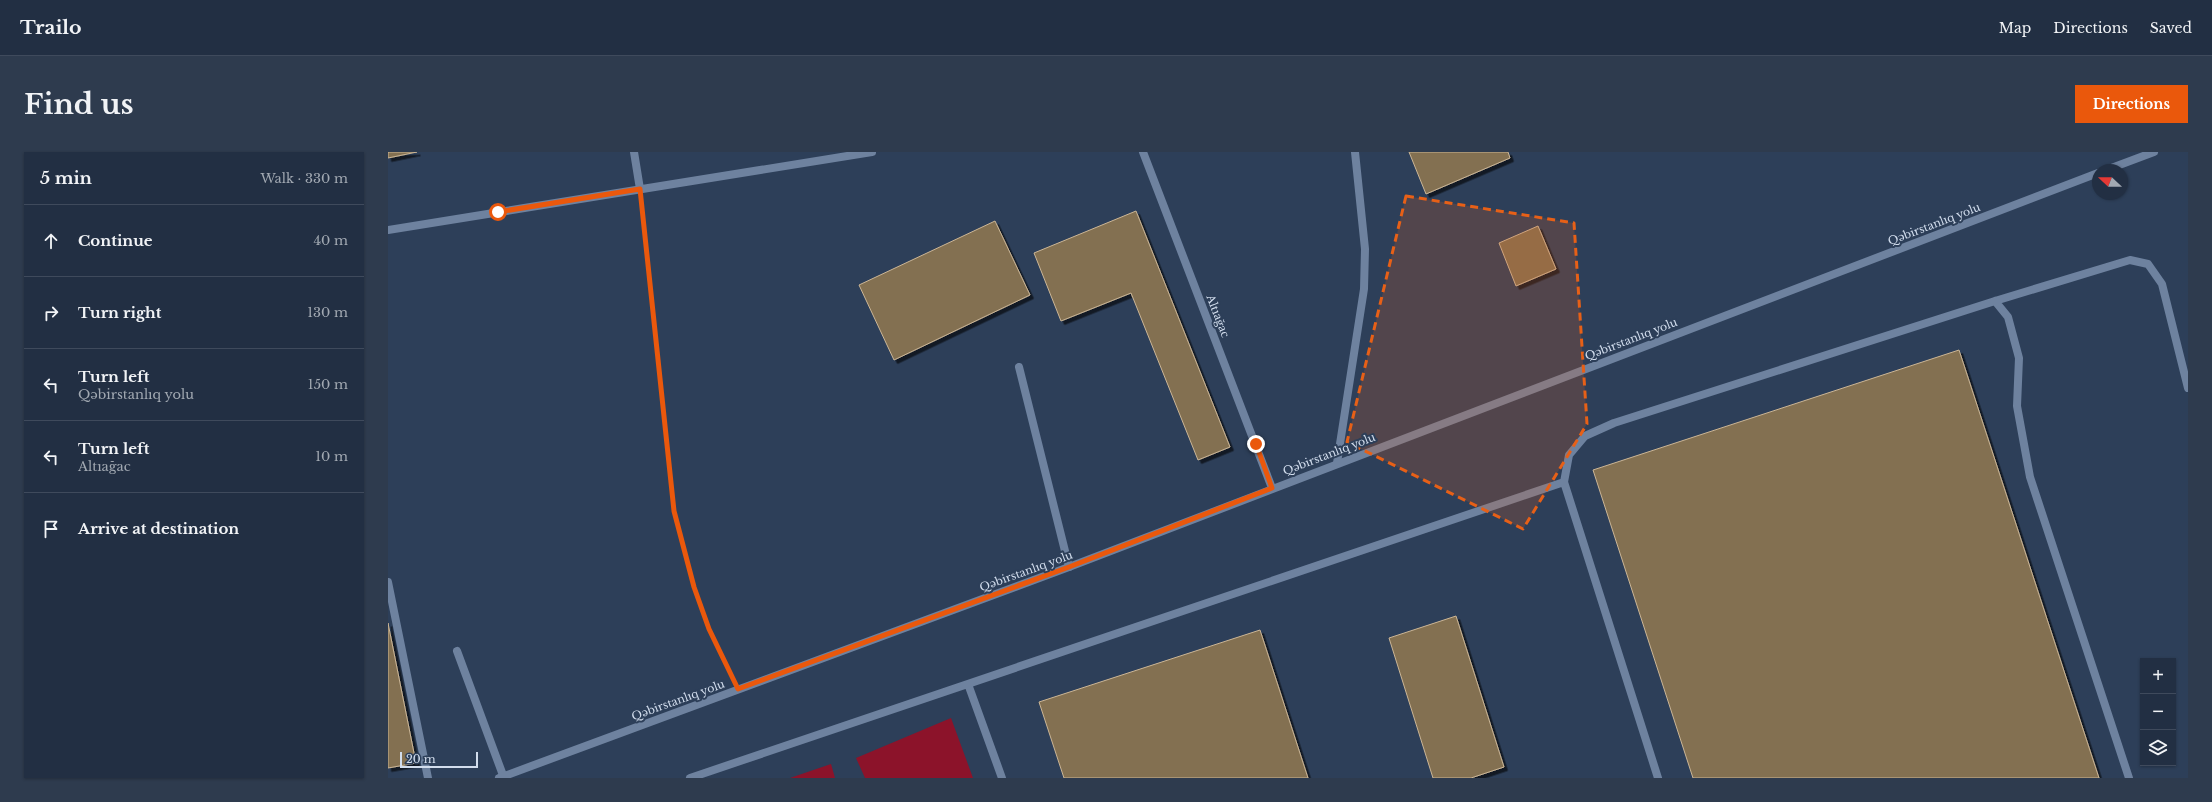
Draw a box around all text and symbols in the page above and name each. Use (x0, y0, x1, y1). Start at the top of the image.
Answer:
text: Trailo (20, 16, 82, 39)
text: Map (1999, 19, 2031, 37)
text: Directions (2053, 19, 2128, 37)
text: Saved (2150, 19, 2192, 37)
button: Directions (2075, 85, 2188, 123)
text: Find us (24, 87, 134, 122)
north arrow (2092, 164, 2128, 200)
text: 5 min (40, 168, 92, 189)
text: Walk · 330 m (260, 170, 348, 187)
street label: Qəbirstanlıq yolu (1886, 200, 1983, 248)
route start (489, 203, 507, 221)
icon: ahead (40, 230, 62, 252)
text: Continue (78, 231, 153, 250)
text: 40 m (313, 232, 348, 249)
street label: Altıağac (1203, 292, 1233, 339)
icon: right (40, 302, 62, 324)
text: Turn right (78, 303, 161, 322)
text: 130 m (307, 304, 348, 321)
street label: Qəbirstanlıq yolu (1583, 315, 1680, 363)
text: Turn left (78, 367, 149, 386)
icon: left (40, 374, 62, 396)
text: 150 m (308, 376, 348, 393)
text: Qəbirstanlıq yolu (78, 386, 194, 403)
street label: Qəbirstanlıq yolu (1281, 430, 1378, 478)
route end (1247, 435, 1265, 453)
text: Turn left (78, 439, 149, 458)
icon: left (40, 446, 62, 468)
text: 10 m (315, 448, 348, 465)
text: Altıağac (78, 458, 131, 475)
icon: arrive (40, 518, 62, 540)
text: Arrive at destination (78, 519, 239, 538)
street label: Qəbirstanlıq yolu (978, 547, 1075, 594)
map controls (2140, 658, 2176, 766)
button: + (2140, 658, 2176, 694)
street label: Qəbirstanlıq yolu (630, 676, 727, 723)
button: − (2140, 694, 2176, 730)
button: layers (2140, 730, 2176, 766)
scale bar (400, 750, 478, 769)
text: 20 m (406, 752, 436, 766)

